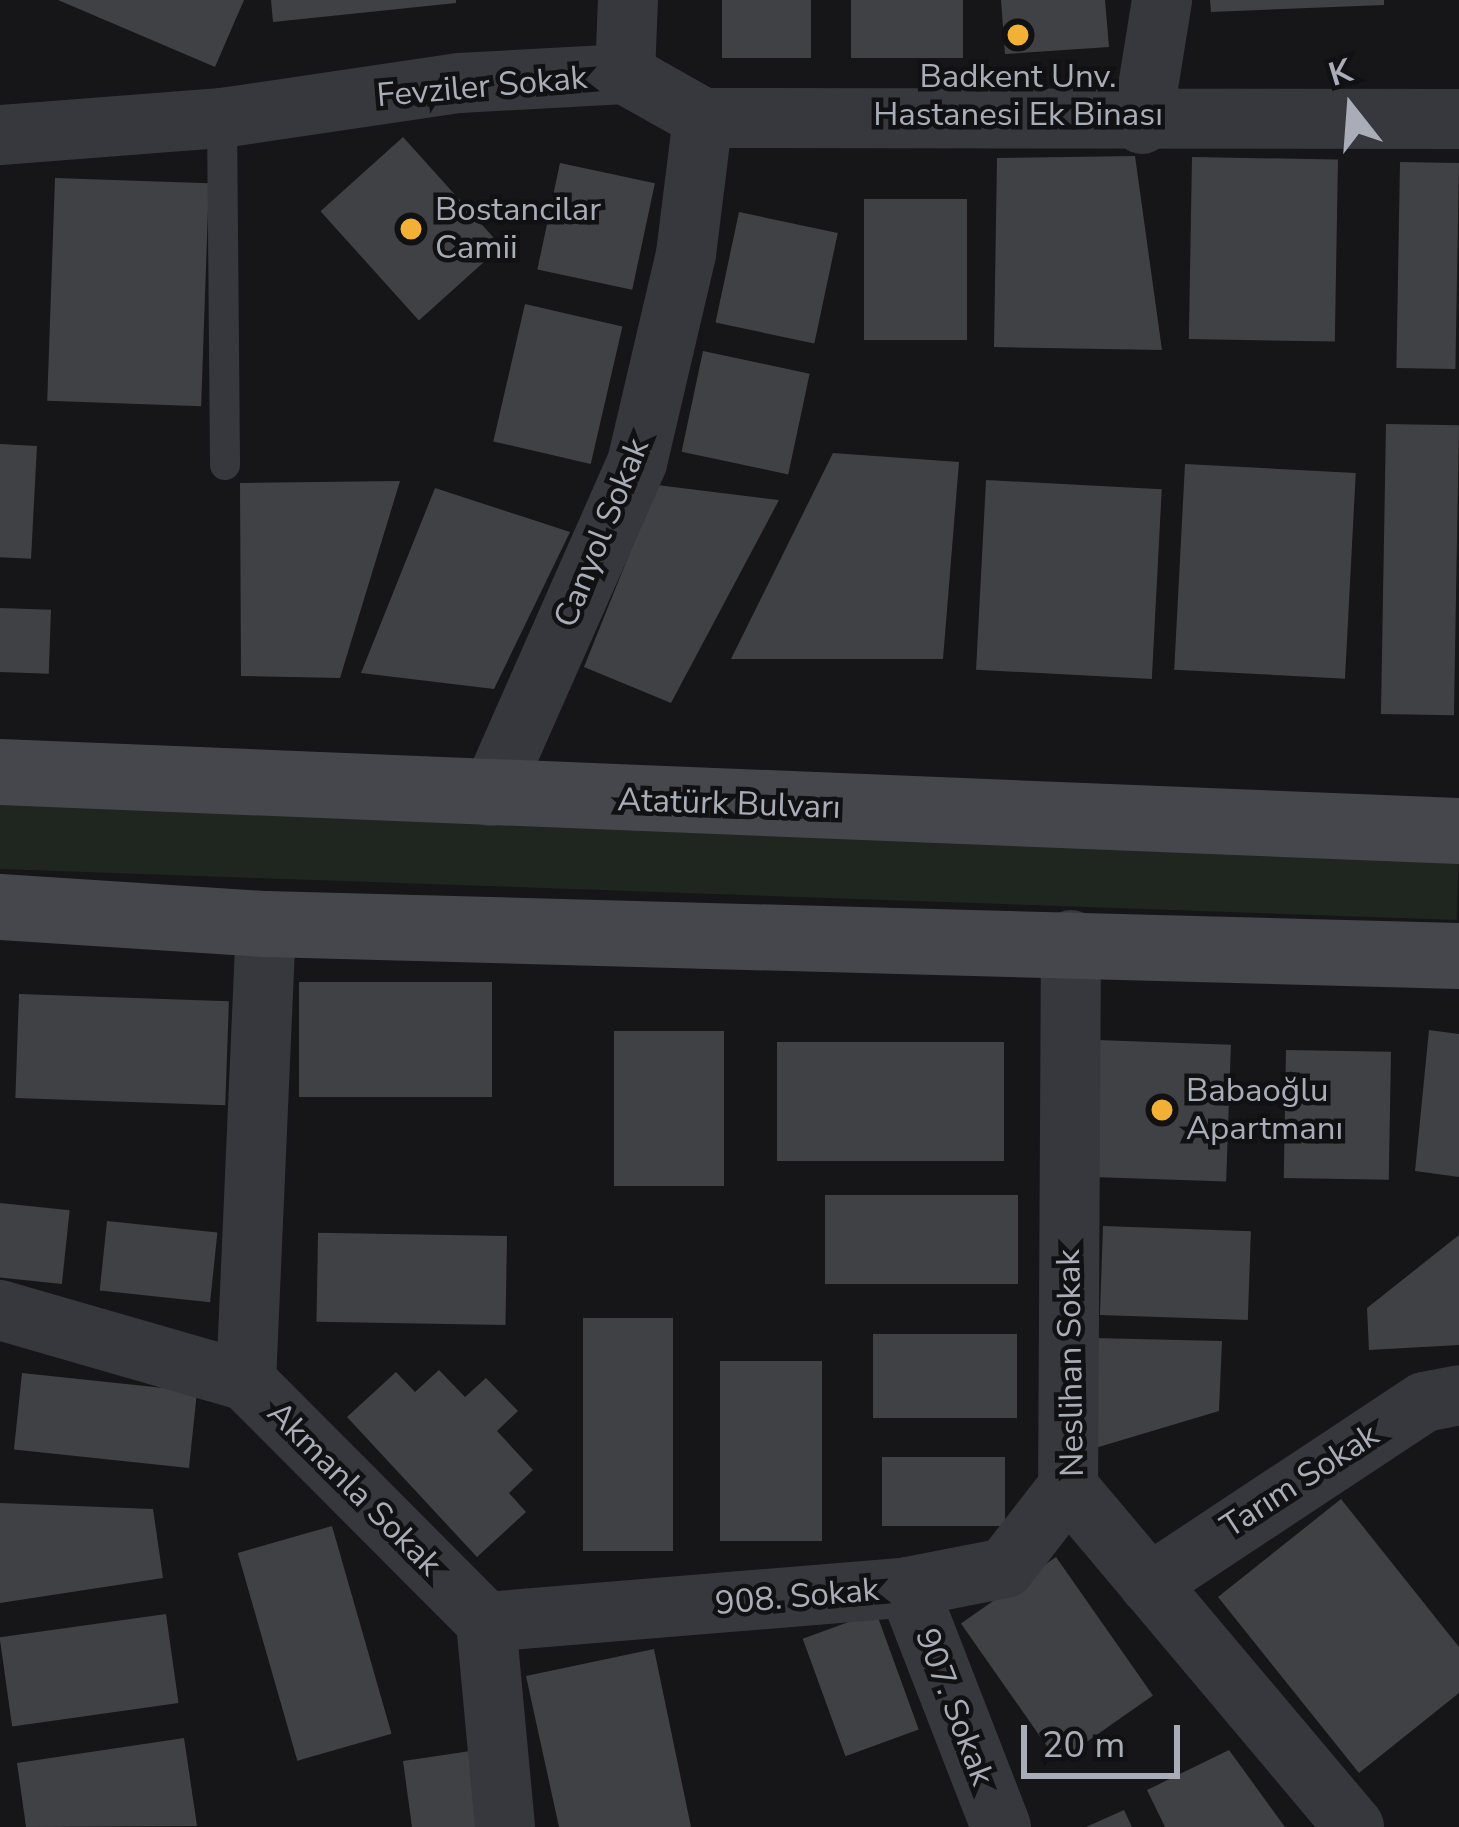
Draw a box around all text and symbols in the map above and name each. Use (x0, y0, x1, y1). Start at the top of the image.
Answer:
marker: Badkent Unv. Hastanesi Ek Binası (1002, 19, 1034, 51)
north arrow (1291, 48, 1411, 168)
text: K (1323, 48, 1357, 98)
place label: Badkent Unv. Hastanesi Ek Binası (873, 57, 1163, 135)
street label: Fevziler Sokak (375, 58, 589, 116)
place label: Bostancilar Camii (435, 190, 601, 268)
marker: Bostancilar Camii (398, 216, 424, 242)
street label: Canyol Sokak (546, 433, 658, 633)
street label: Atatürk Bulvarı (617, 780, 841, 828)
place label: Babaoğlu Apartmanı (1186, 1071, 1343, 1149)
marker: Babaoğlu Apartmanı (1149, 1097, 1175, 1123)
street label: Neslihan Sokak (1049, 1249, 1093, 1477)
street label: Akmanla Sokak (259, 1394, 449, 1584)
street label: Tarım Sokak (1214, 1415, 1386, 1547)
street label: 908. Sokak (713, 1570, 881, 1624)
street label: 907. Sokak (906, 1623, 1002, 1791)
scale bar (1027, 1701, 1186, 1775)
text: 20 m (1042, 1721, 1125, 1770)

